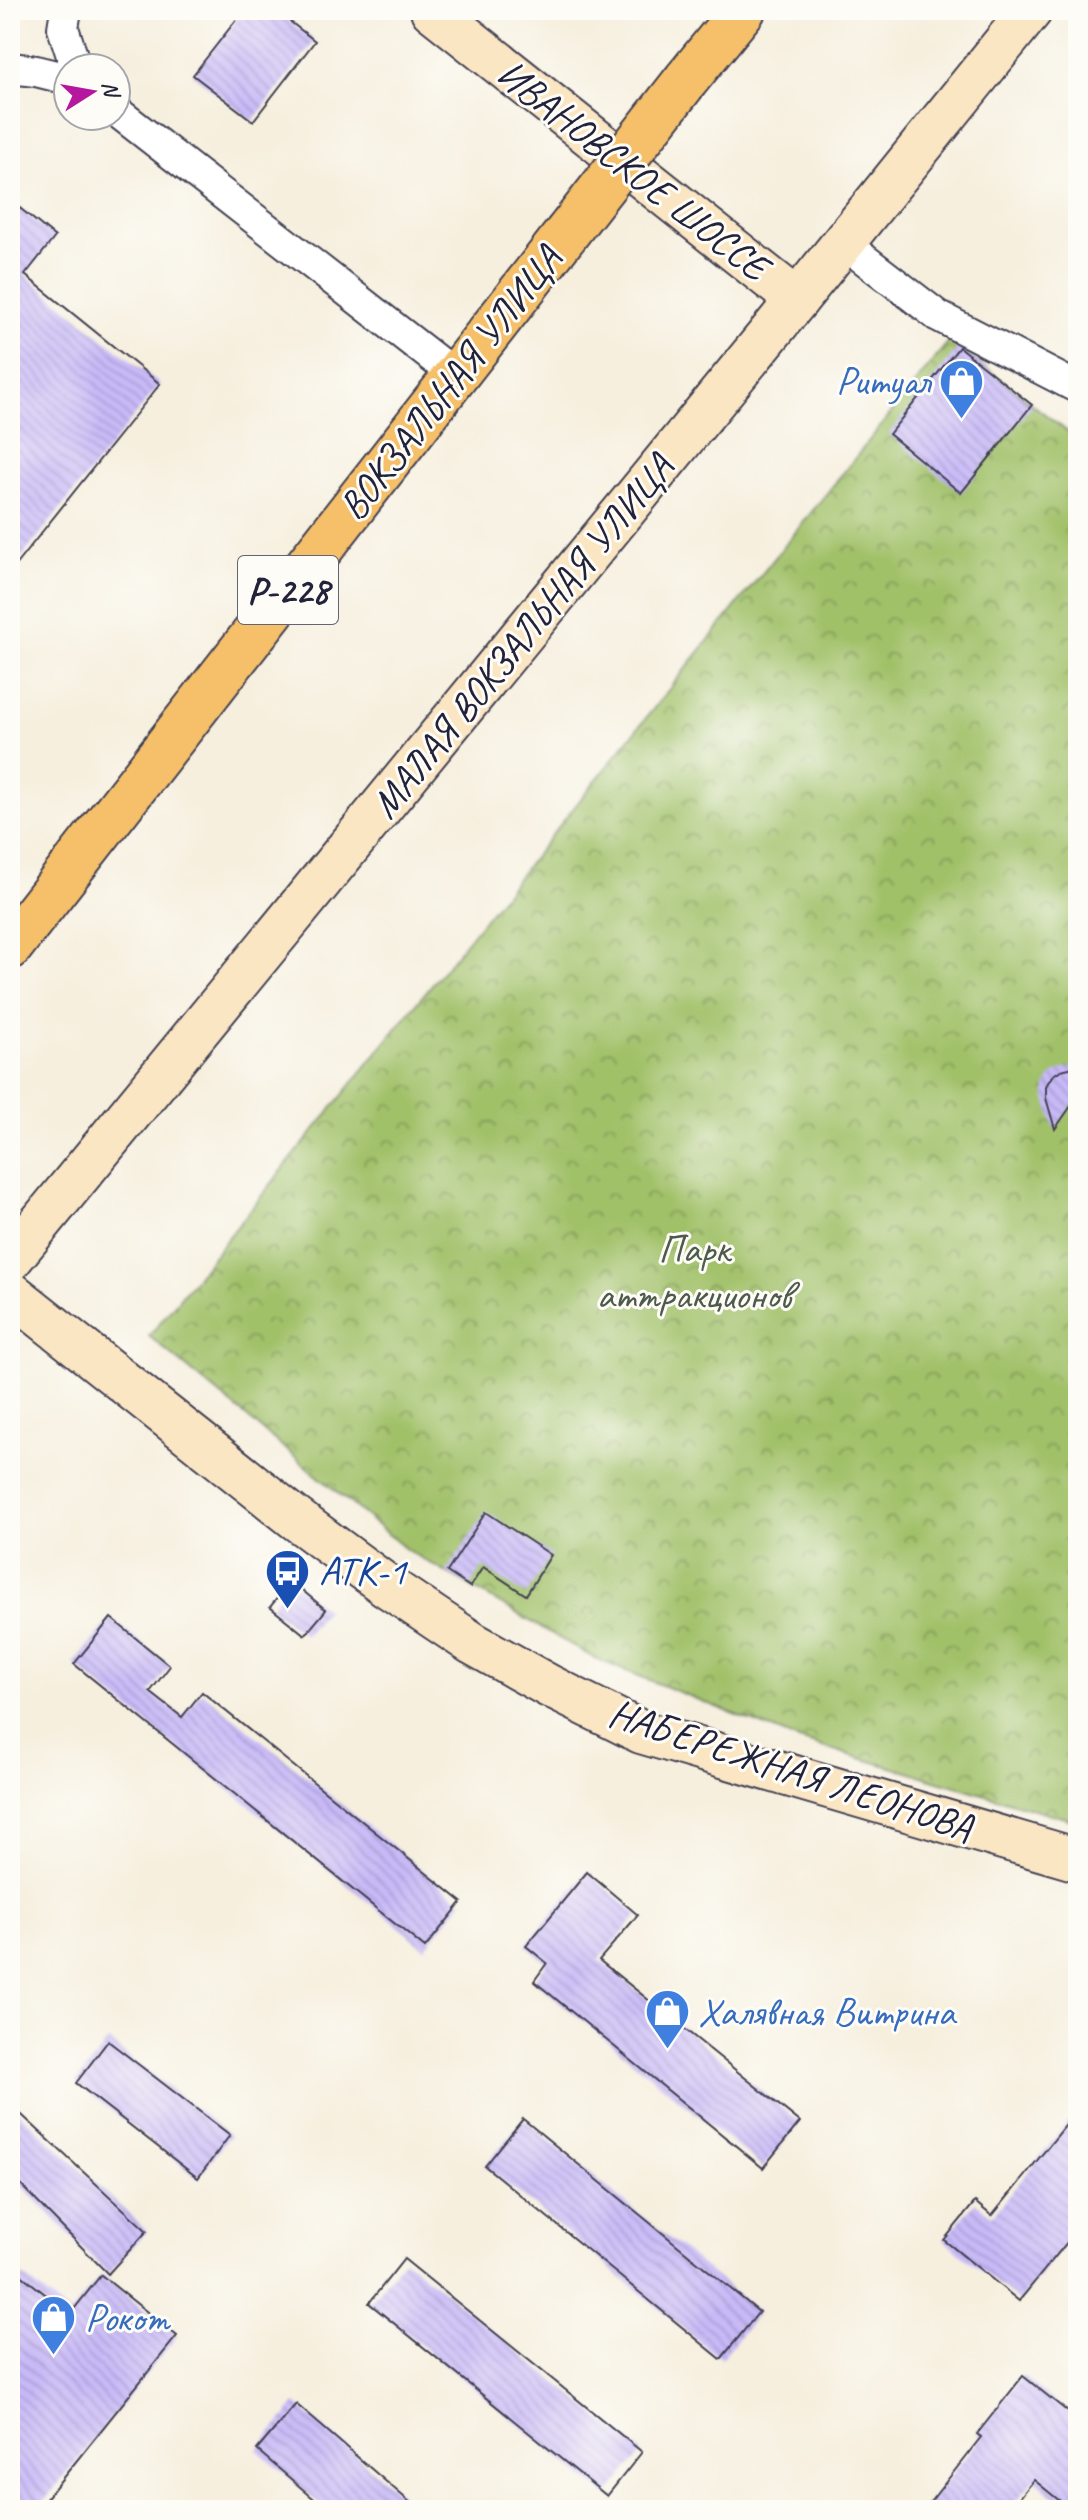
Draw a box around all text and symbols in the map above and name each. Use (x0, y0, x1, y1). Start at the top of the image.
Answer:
street label: ИВАНОВСКОЕ ШОССЕ (487, 48, 782, 294)
north arrow (52, 52, 132, 132)
text: N (96, 79, 126, 101)
street label: ВОКЗАЛЬНАЯ УЛИЦА (328, 235, 574, 530)
place label: Ритуал (836, 356, 933, 406)
shop icon: Ритуал (937, 357, 985, 420)
street label: МАЛАЯ ВОКЗАЛЬНАЯ УЛИЦА (360, 442, 685, 828)
road number: Р-228 (238, 556, 338, 624)
park label: Парк аттракционов (597, 1224, 800, 1320)
place label: АТК-1 (319, 1546, 408, 1596)
bus stop icon: АТК-1 (264, 1547, 312, 1610)
street label: НАБЕРЕЖНАЯ ЛЕОНОВА (603, 1688, 980, 1853)
place label: Халявная Витрина (698, 1987, 957, 2037)
shop icon: Халявная Витрина (643, 1988, 691, 2051)
place label: Рокот (85, 2293, 171, 2343)
shop icon: Рокот (30, 2294, 78, 2357)

